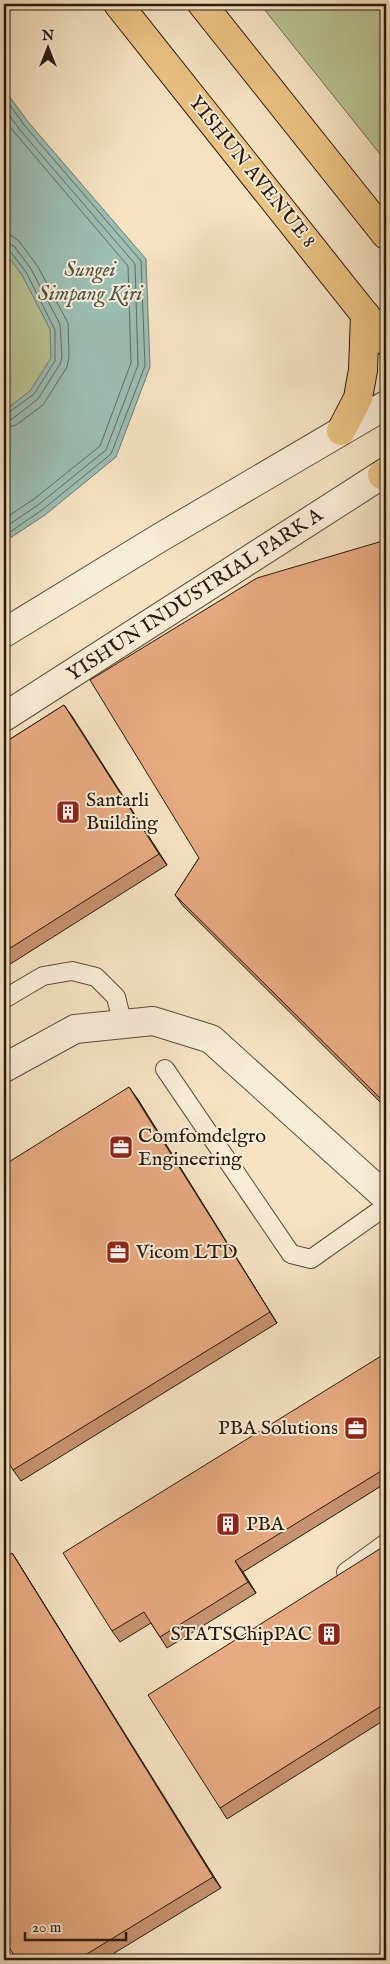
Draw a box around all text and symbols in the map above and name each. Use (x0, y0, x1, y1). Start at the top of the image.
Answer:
north arrow (22, 22, 72, 72)
text: N (41, 27, 54, 45)
street label: YISHUN AVENUE 8 (183, 91, 321, 253)
water label: Sungei Simpang Kiri (38, 257, 144, 308)
street label: YISHUN INDUSTRIAL PARK A (62, 503, 328, 687)
place label: Santarli Building (86, 788, 159, 836)
building icon: Santarli Building (55, 799, 81, 825)
place label: Comfomdelgro Engineering (138, 1124, 266, 1172)
office icon: Comfomdelgro Engineering (108, 1134, 134, 1160)
office icon: Vicom LTD (105, 1239, 131, 1265)
place label: Vicom LTD (135, 1240, 238, 1265)
office icon: PBA Solutions (343, 1415, 369, 1441)
place label: PBA Solutions (218, 1416, 338, 1441)
building icon: PBA (215, 1511, 241, 1537)
place label: PBA (246, 1512, 285, 1537)
building icon: STATSChipPAC (316, 1621, 342, 1647)
place label: STATSChipPAC (170, 1622, 312, 1647)
scale bar (25, 1909, 126, 1941)
text: 20 m (32, 1918, 62, 1937)

